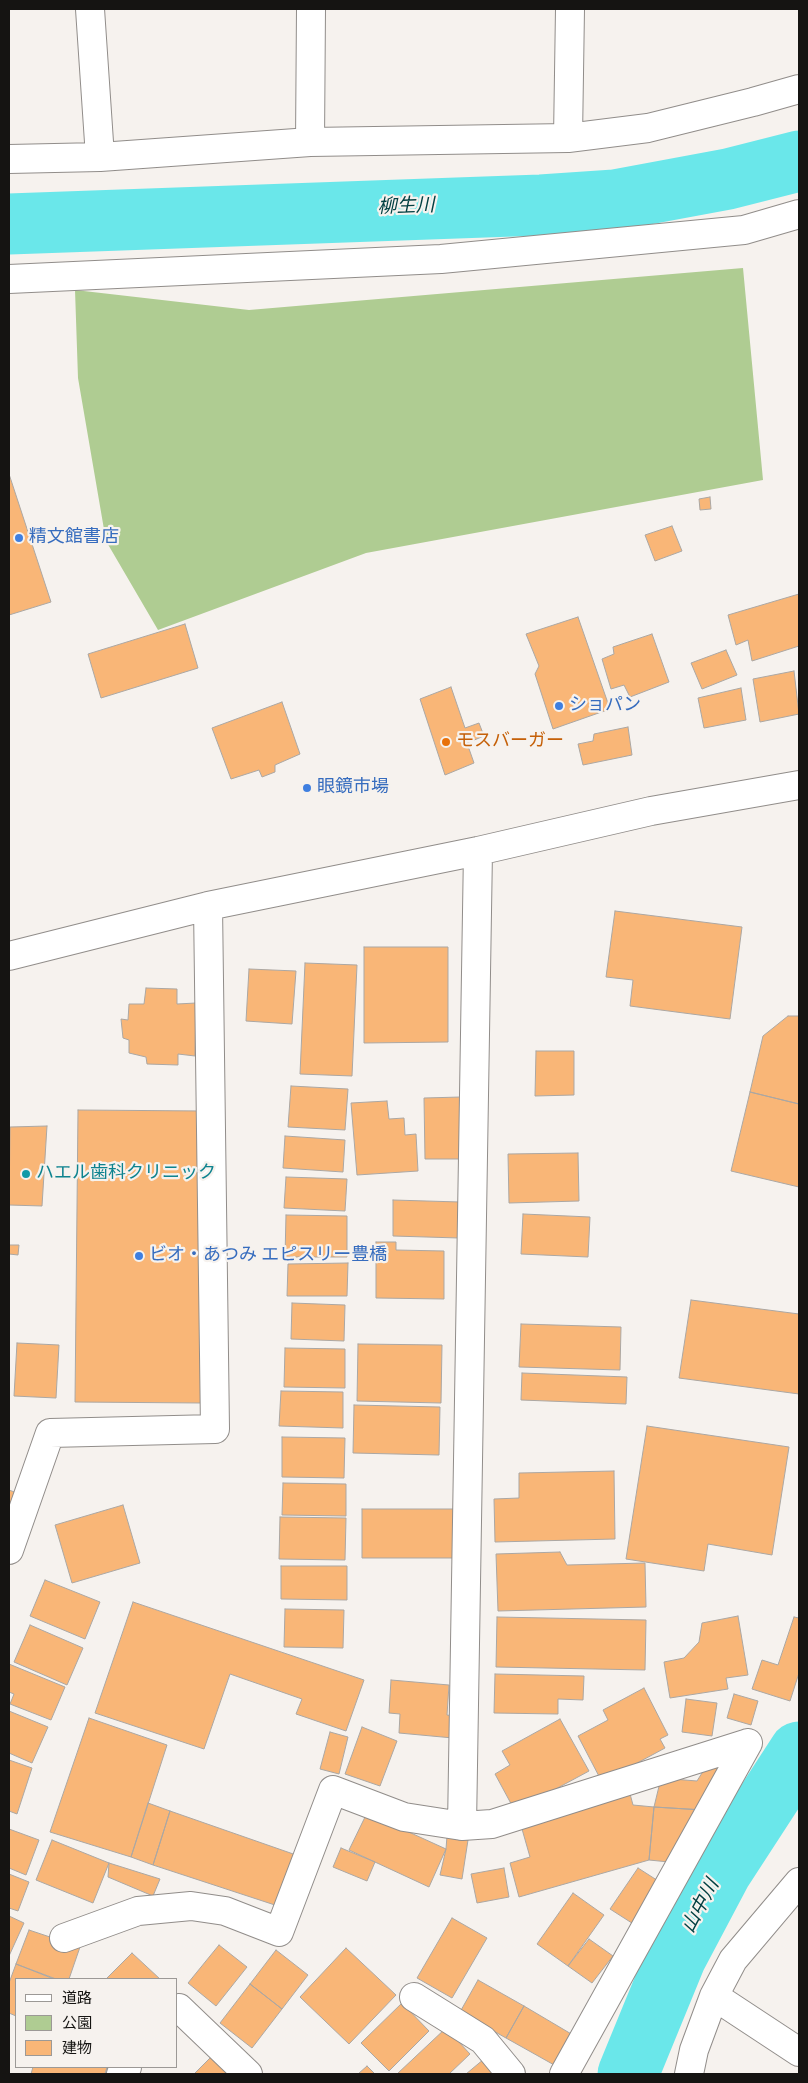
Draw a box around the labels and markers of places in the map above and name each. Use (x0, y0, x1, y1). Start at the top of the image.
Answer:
place label: 精文館書店 (29, 527, 119, 549)
marker: 精文館書店 (13, 532, 25, 544)
place label: ショパン (569, 695, 641, 717)
marker: ショパン (553, 700, 565, 712)
place label: モスバーガー (456, 731, 564, 753)
marker: モスバーガー (440, 736, 452, 748)
place label: 眼鏡市場 (317, 777, 389, 799)
marker: 眼鏡市場 (301, 782, 313, 794)
place label: ハエル歯科クリニック (36, 1163, 216, 1185)
marker: ハエル歯科クリニック (20, 1168, 32, 1180)
place label: ビオ・あつみ エピスリー豊橋 (149, 1245, 387, 1267)
marker: ビオ・あつみ エピスリー豊橋 (133, 1250, 145, 1262)

